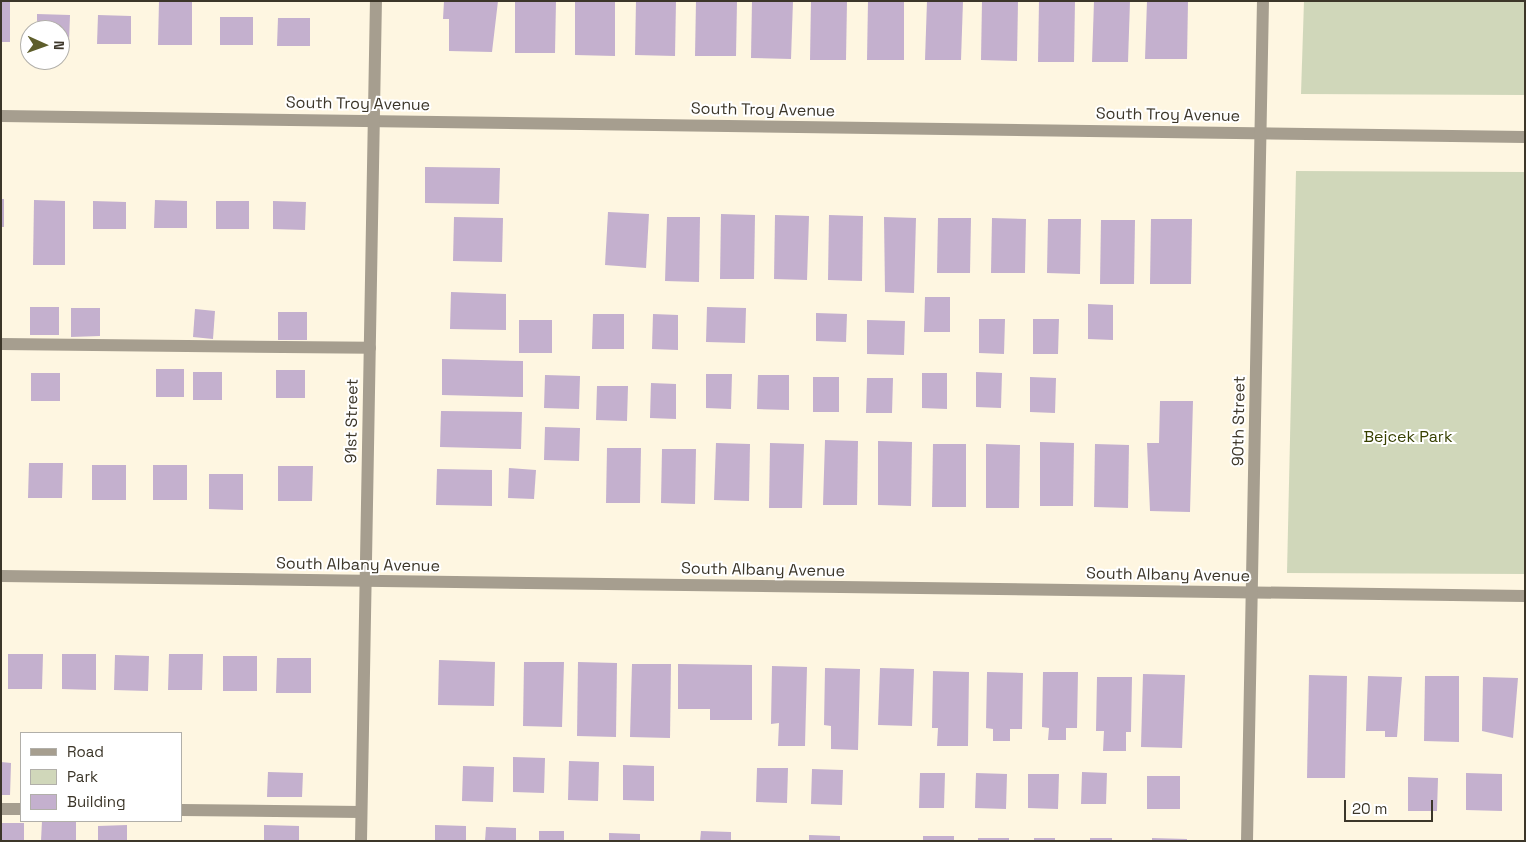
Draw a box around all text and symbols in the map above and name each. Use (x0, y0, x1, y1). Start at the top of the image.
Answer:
north arrow (20, 20, 70, 70)
text: N (50, 40, 68, 50)
street label: South Troy Avenue (285, 93, 431, 115)
street label: South Troy Avenue (690, 99, 836, 121)
street label: South Troy Avenue (1095, 104, 1241, 126)
street label: 90th Street (1229, 376, 1249, 466)
street label: 91st Street (342, 378, 362, 464)
park label: Bejcek Park (1363, 427, 1453, 447)
street label: South Albany Avenue (276, 554, 440, 576)
street label: South Albany Avenue (681, 559, 845, 581)
street label: South Albany Avenue (1086, 564, 1250, 586)
legend (20, 732, 182, 822)
text: Road (67, 742, 104, 761)
text: Park (67, 767, 98, 786)
scale bar (1346, 790, 1435, 822)
text: Building (67, 792, 126, 811)
text: 20 m (1352, 799, 1387, 818)

